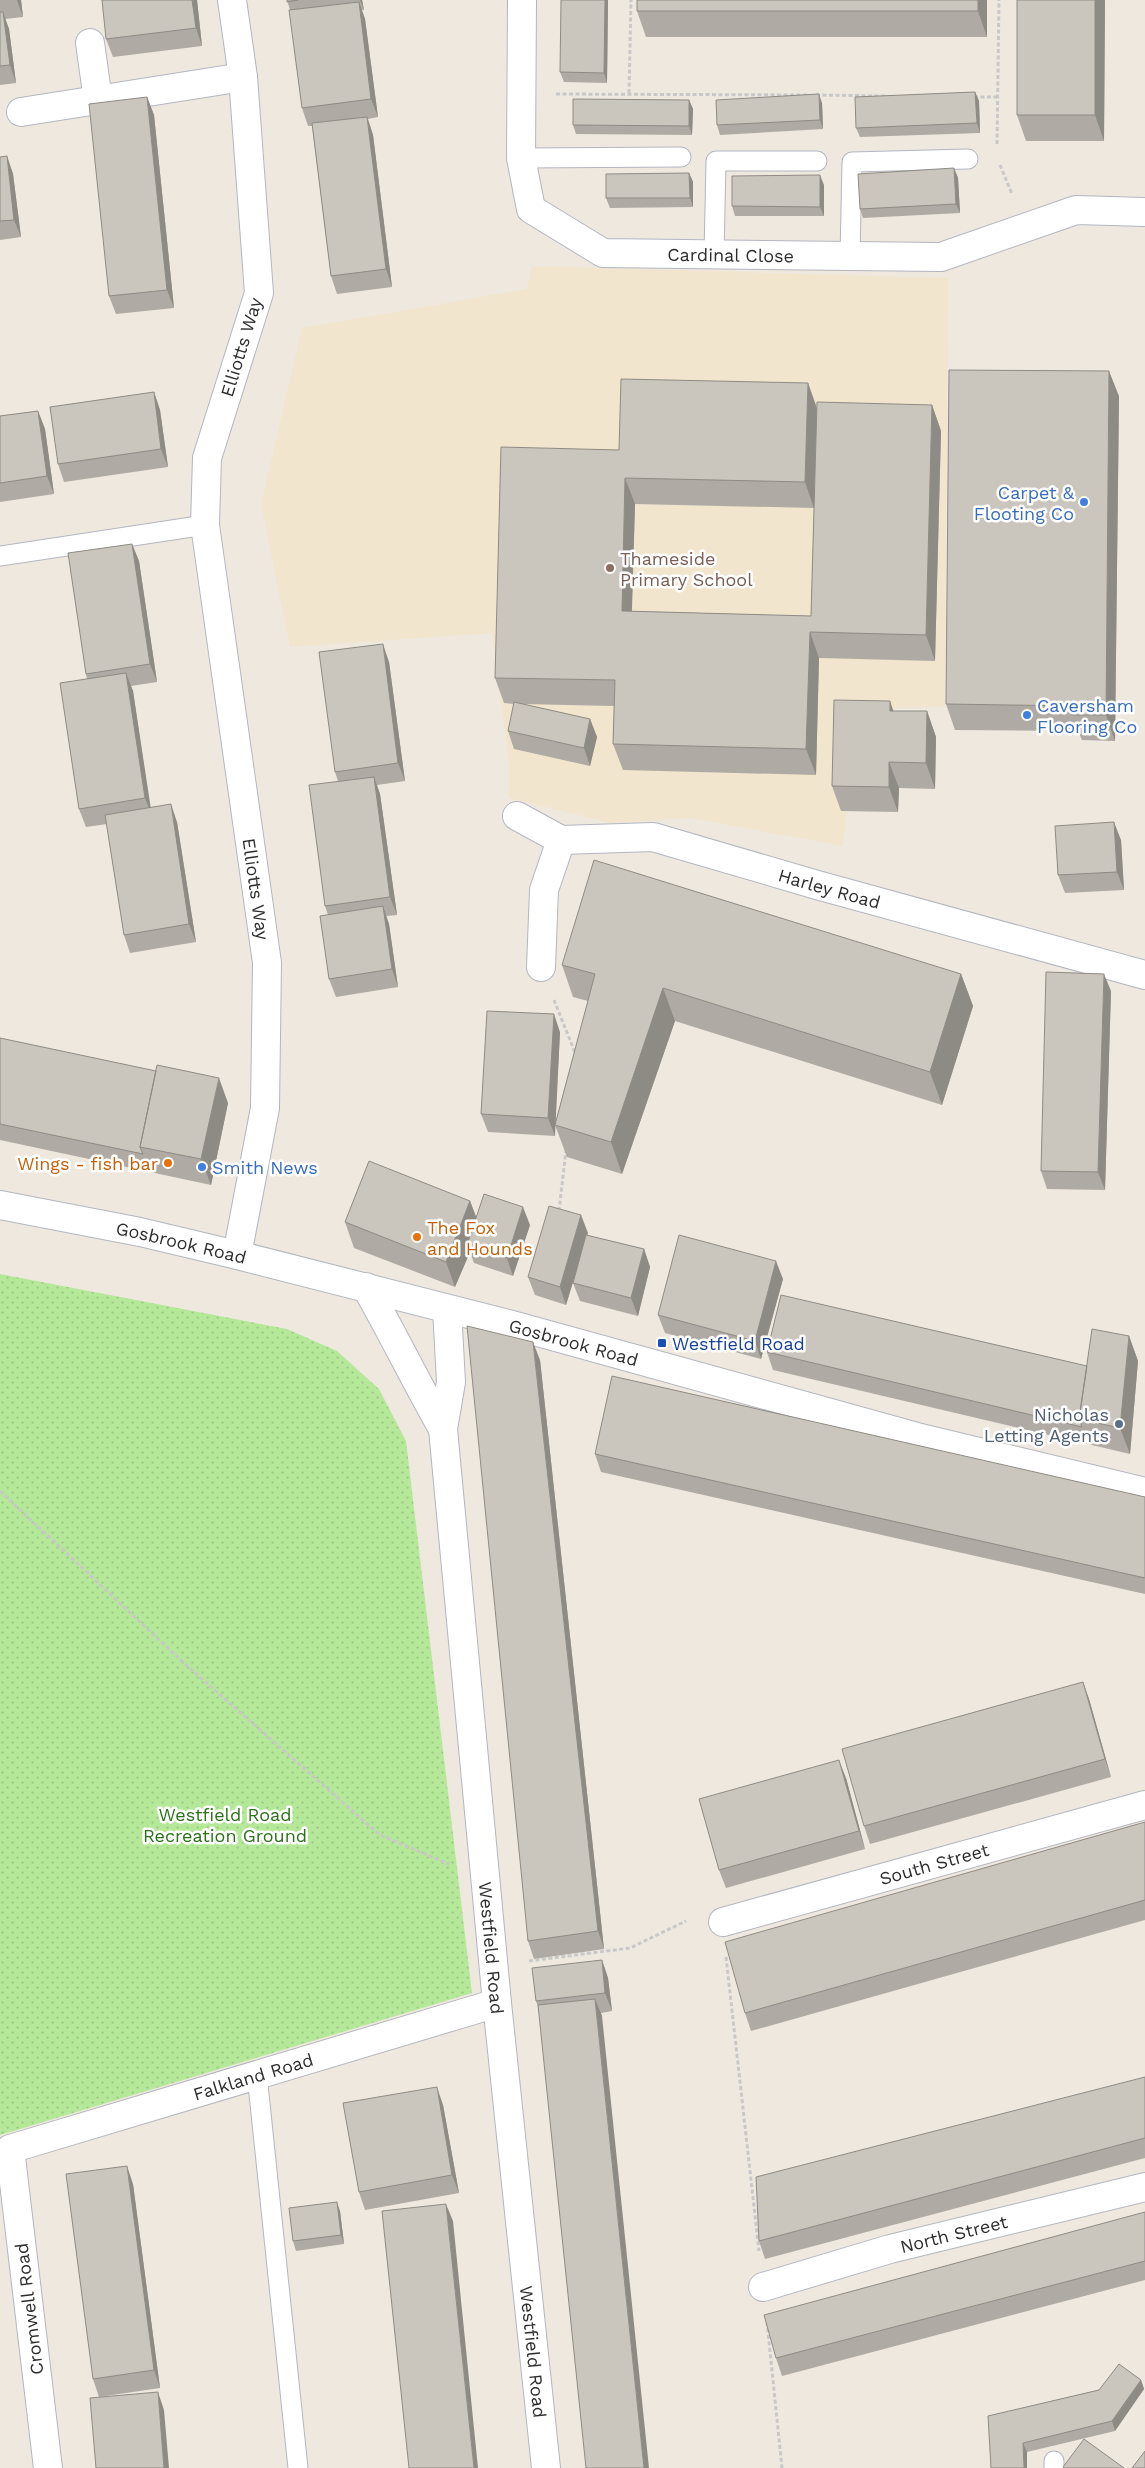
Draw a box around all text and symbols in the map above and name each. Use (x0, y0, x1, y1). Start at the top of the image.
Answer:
street label: Cardinal Close (667, 243, 794, 266)
street label: Elliotts Way (216, 294, 266, 399)
place label: Carpet & Flooting Co (974, 482, 1075, 524)
marker: Carpet & Flooting Co (1078, 496, 1090, 508)
place label: Thameside Primary School (620, 548, 753, 590)
marker: Thameside Primary School (604, 562, 616, 574)
place label: Caversham Flooring Co (1037, 695, 1137, 737)
marker: Caversham Flooring Co (1021, 709, 1033, 721)
street label: Elliotts Way (239, 837, 274, 942)
street label: Harley Road (776, 864, 883, 912)
place label: Wings - fish bar (17, 1153, 158, 1174)
marker: Wings - fish bar (162, 1157, 174, 1169)
place label: Smith News (212, 1157, 318, 1178)
marker: Smith News (196, 1161, 208, 1173)
street label: Gosbrook Road (114, 1217, 249, 1267)
place label: The Fox and Hounds (427, 1217, 533, 1259)
marker: The Fox and Hounds (411, 1231, 423, 1243)
street label: Gosbrook Road (507, 1314, 641, 1370)
place label: Westfield Road (672, 1333, 805, 1354)
marker: Westfield Road (656, 1337, 668, 1349)
place label: Nicholas Letting Agents (984, 1404, 1109, 1446)
marker: Nicholas Letting Agents (1113, 1418, 1125, 1430)
park label: Westfield Road Recreation Ground (143, 1804, 307, 1846)
street label: South Street (877, 1838, 992, 1889)
street label: Westfield Road (475, 1881, 509, 2015)
street label: Falkland Road (191, 2048, 316, 2104)
street label: North Street (898, 2210, 1010, 2257)
street label: Cromwell Road (10, 2242, 48, 2376)
street label: Westfield Road (516, 2285, 551, 2419)

